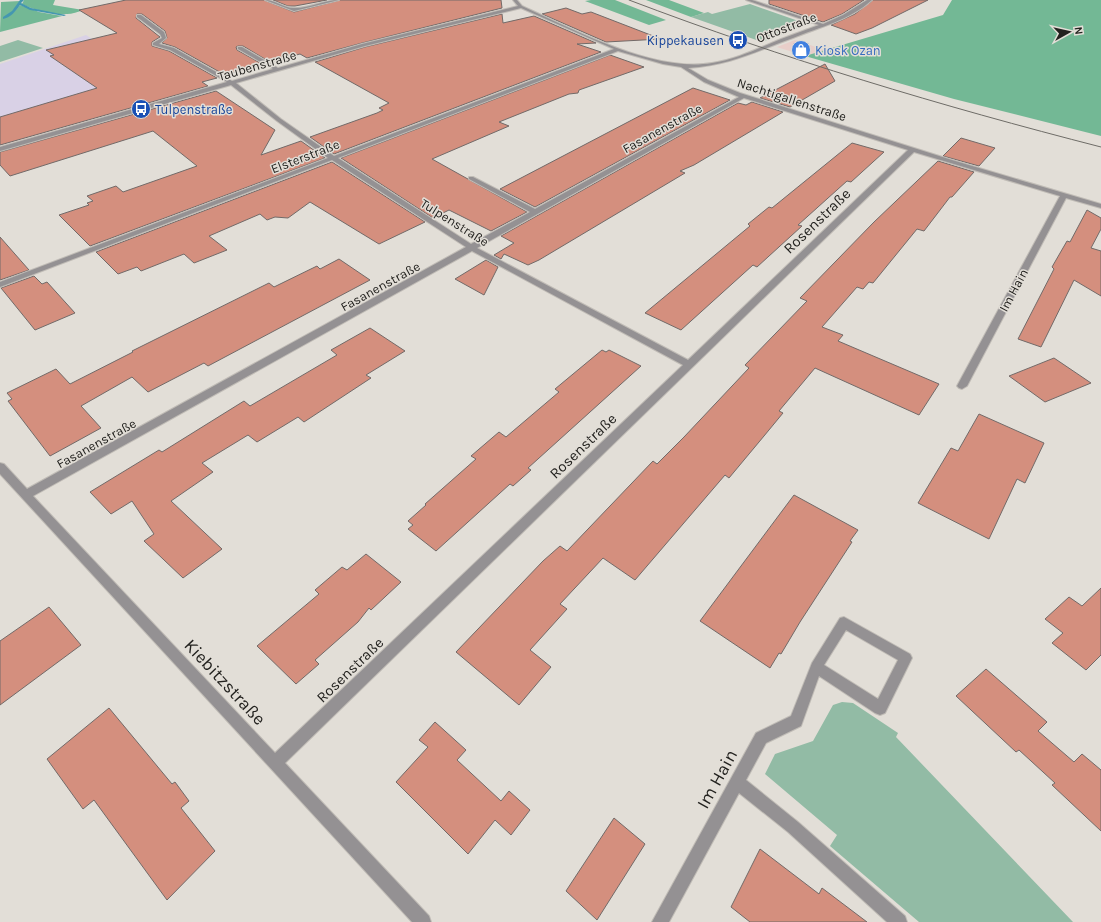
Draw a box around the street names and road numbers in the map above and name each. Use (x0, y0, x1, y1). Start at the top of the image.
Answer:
street label: Ottostraße (754, 9, 819, 46)
street label: Taubenstraße (216, 47, 298, 84)
street label: Nachtigallenstraße (735, 75, 849, 124)
street label: Fasanenstraße (620, 100, 705, 156)
street label: Elsterstraße (269, 136, 342, 176)
street label: Rosenstraße (780, 185, 854, 257)
street label: Tulpenstraße (418, 196, 492, 249)
street label: Fasanenstraße (338, 258, 423, 314)
street label: Im Hain (996, 266, 1031, 314)
street label: Rosenstraße (546, 410, 620, 482)
street label: Fasanenstraße (54, 415, 139, 471)
street label: Kiebitzstraße (180, 634, 270, 730)
street label: Rosenstraße (313, 634, 387, 706)
street label: Im Hain (692, 746, 742, 812)

